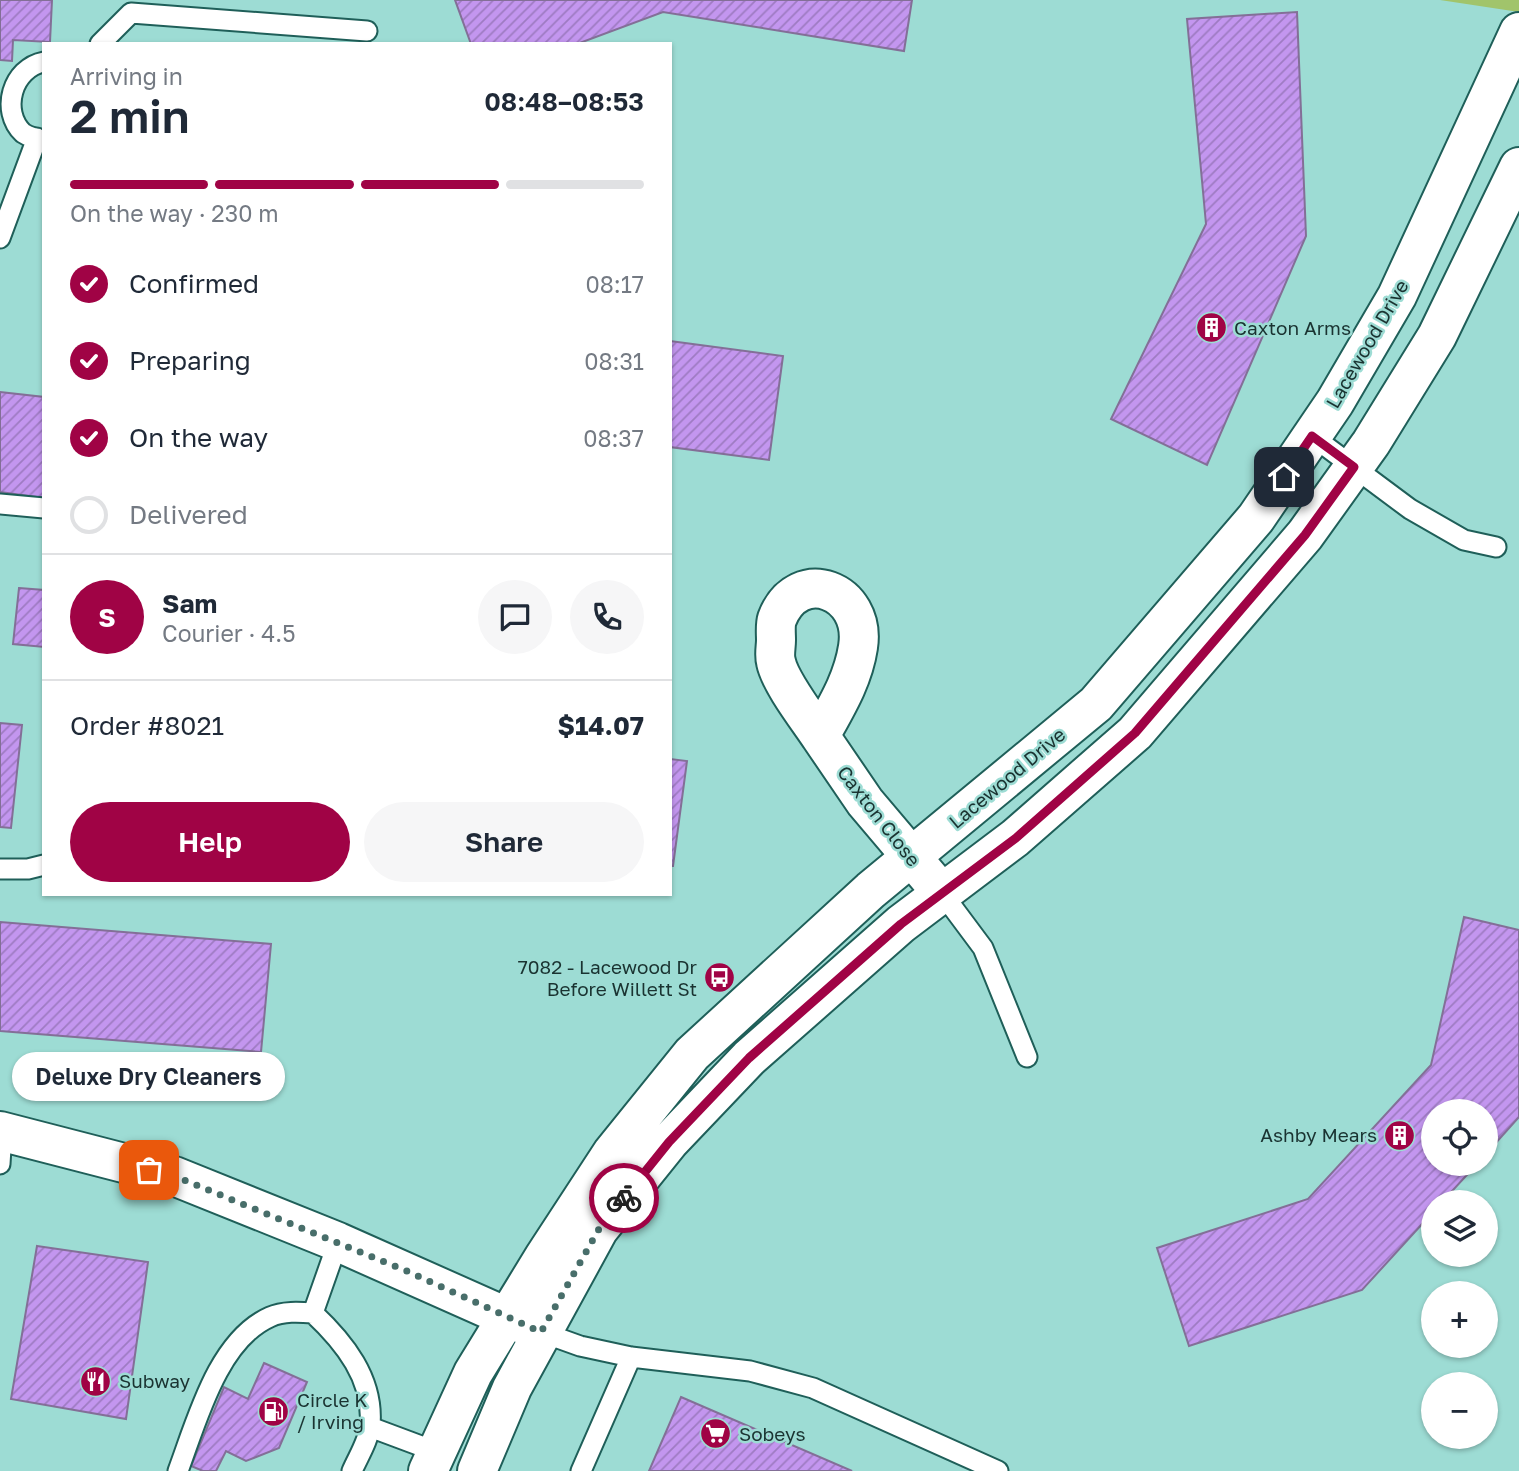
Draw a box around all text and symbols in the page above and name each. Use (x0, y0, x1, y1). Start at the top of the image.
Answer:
text: Arriving in (70, 62, 183, 90)
text: 08:48–08:53 (484, 86, 644, 117)
text: 2 min (70, 88, 190, 143)
text: On the way · 230 m (70, 199, 279, 227)
icon: check (70, 265, 108, 303)
text: Confirmed (129, 268, 259, 299)
text: 08:17 (585, 270, 644, 298)
street label: Lacewood Drive (1320, 275, 1413, 412)
building icon: Caxton Arms (1194, 311, 1228, 345)
place label: Caxton Arms (1234, 316, 1351, 339)
icon: check (70, 342, 108, 380)
text: Preparing (129, 345, 251, 376)
text: 08:31 (584, 347, 644, 375)
icon: check (70, 419, 108, 457)
text: On the way (129, 422, 268, 453)
text: 08:37 (583, 424, 644, 452)
pin (1254, 447, 1314, 507)
icon: home (1265, 458, 1303, 496)
text: Delivered (129, 499, 248, 530)
button: chat (478, 580, 552, 654)
button: phone (570, 580, 644, 654)
text: Sam (162, 588, 217, 619)
text: S (98, 602, 116, 633)
text: Courier · 4.5 (162, 619, 295, 647)
text: Order #8021 (70, 710, 224, 741)
text: $14.07 (558, 710, 644, 741)
street label: Lacewood Drive (944, 722, 1069, 833)
street label: Caxton Close (833, 761, 926, 871)
button: Help (70, 802, 350, 882)
button: Share (364, 802, 644, 882)
place label: 7082 - Lacewood Dr Before Willett St (518, 955, 698, 1000)
bus stop icon: 7082 - Lacewood Dr Before Willett St (703, 961, 737, 995)
callout: Deluxe Dry Cleaners (12, 1051, 286, 1100)
text: Deluxe Dry Cleaners (35, 1062, 262, 1090)
map controls (1421, 1099, 1498, 1449)
button: locate (1421, 1099, 1498, 1176)
building icon: Ashby Mears (1383, 1118, 1417, 1152)
place label: Ashby Mears (1260, 1123, 1377, 1146)
pin (119, 1140, 179, 1200)
icon: bag (130, 1151, 168, 1189)
courier (589, 1163, 659, 1233)
icon: bike (605, 1179, 643, 1217)
button: layers (1421, 1190, 1498, 1267)
button: + (1421, 1281, 1498, 1358)
restaurant icon: Subway (79, 1364, 113, 1398)
place label: Subway (119, 1369, 191, 1392)
button: − (1421, 1372, 1498, 1449)
place label: Circle K / Irving (297, 1388, 367, 1433)
fuel station icon: Circle K / Irving (257, 1394, 291, 1428)
supermarket icon: Sobeys (699, 1417, 733, 1451)
place label: Sobeys (739, 1422, 806, 1445)

